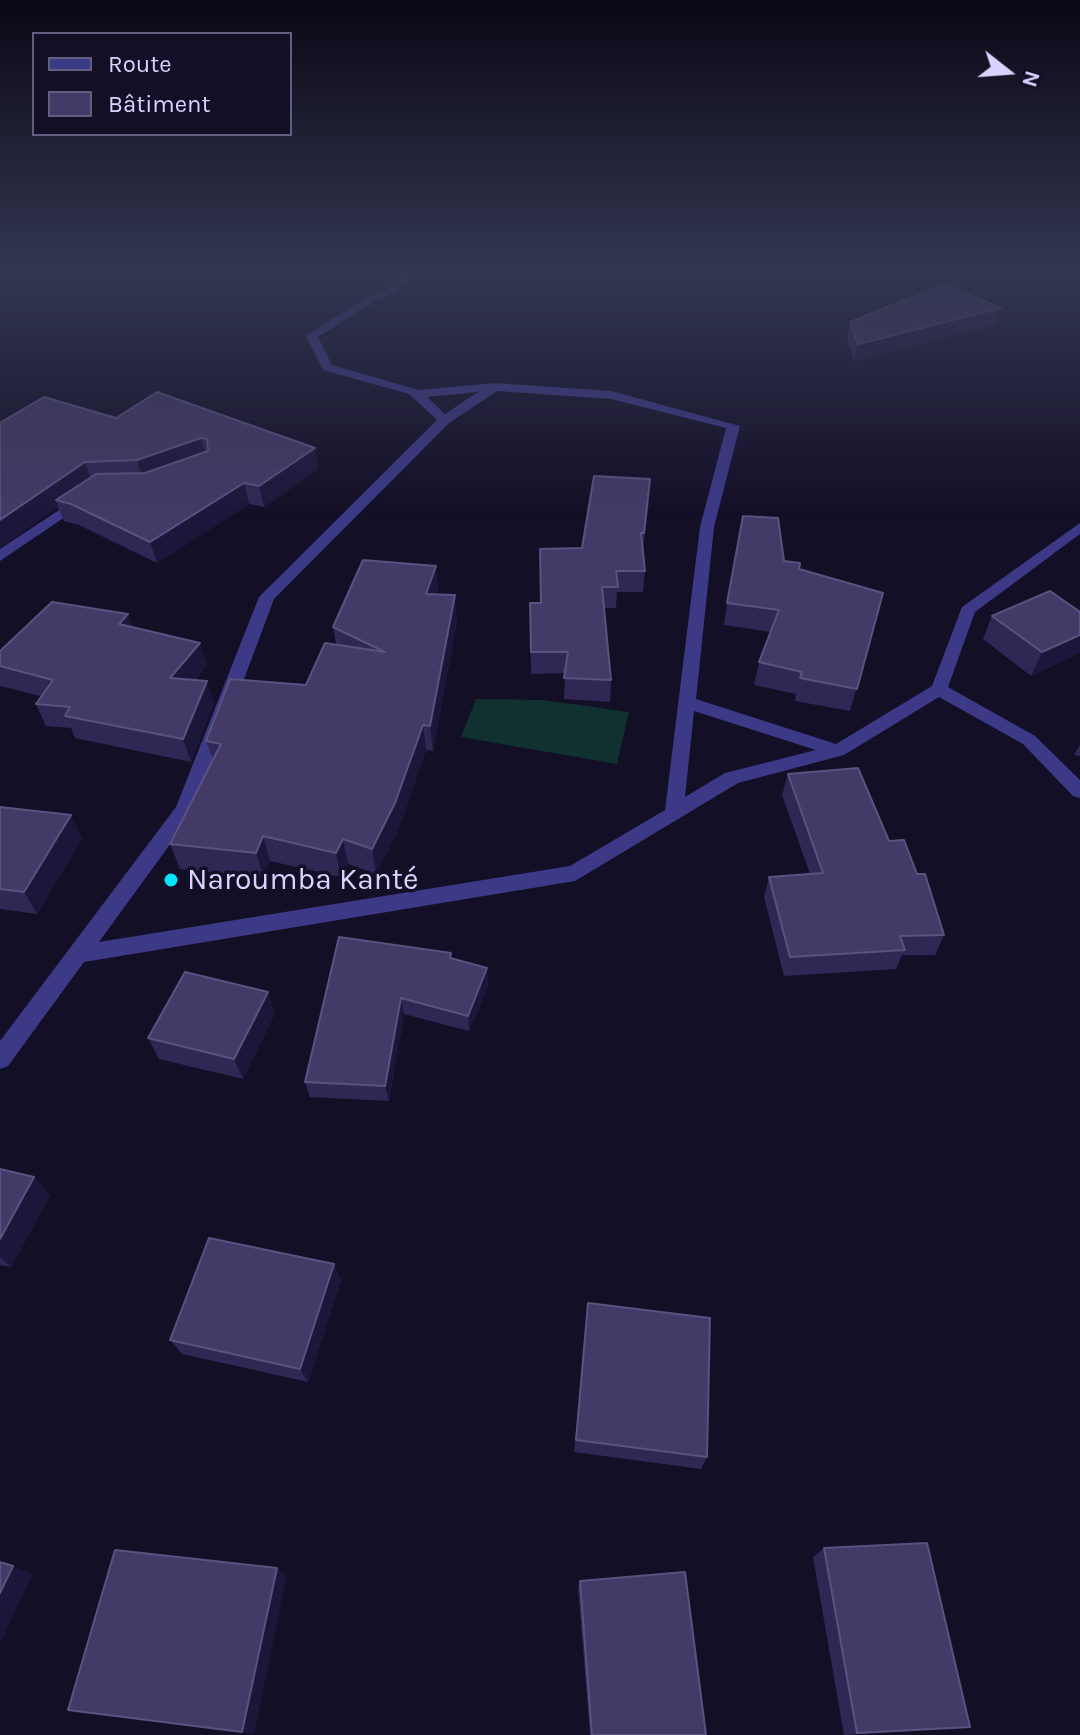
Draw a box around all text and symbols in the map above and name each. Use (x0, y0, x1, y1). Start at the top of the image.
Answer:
legend (32, 32, 292, 136)
north arrow (968, 32, 1048, 112)
text: Route (108, 50, 172, 78)
text: N (1016, 68, 1046, 90)
text: Bâtiment (108, 90, 211, 118)
place label: Naroumba Kanté (187, 862, 418, 898)
marker: Naroumba Kanté (162, 871, 180, 889)

